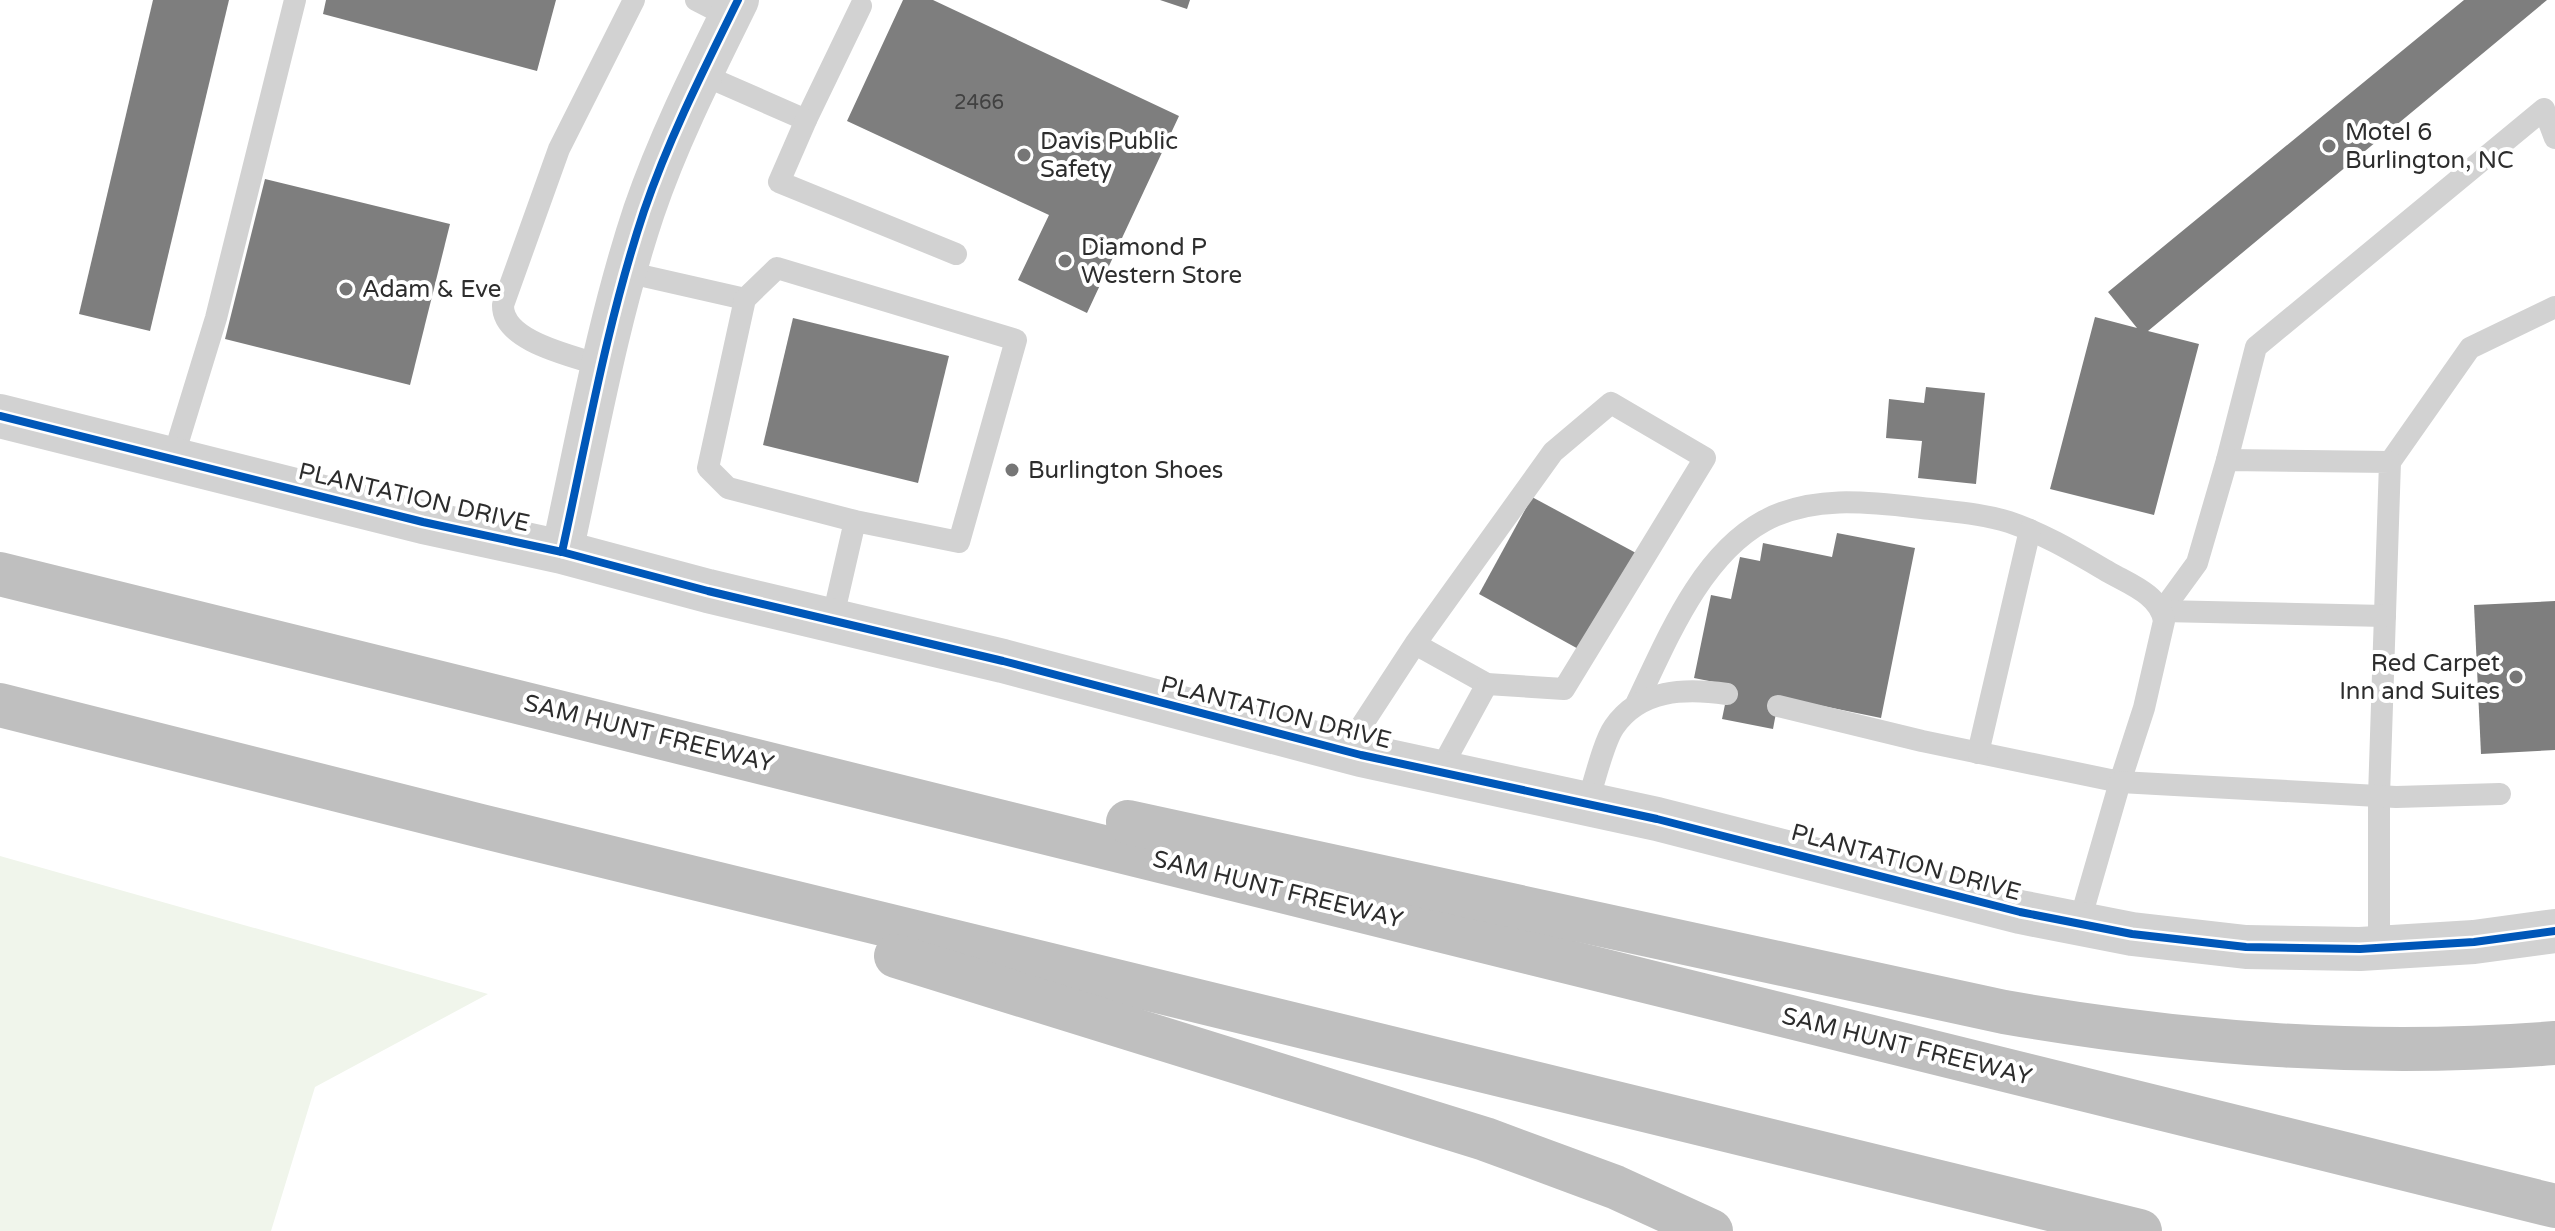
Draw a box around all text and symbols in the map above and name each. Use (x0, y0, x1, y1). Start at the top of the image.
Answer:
house number: 2466 (954, 91, 1004, 115)
place label: Motel 6 Burlington, NC (2345, 118, 2514, 175)
place label: Davis Public Safety (1040, 127, 1178, 184)
marker: Motel 6 Burlington, NC (2320, 137, 2338, 155)
marker: Davis Public Safety (1015, 146, 1033, 164)
place label: Diamond P Western Store (1081, 233, 1242, 290)
marker: Diamond P Western Store (1056, 252, 1074, 270)
place label: Adam & Eve (362, 275, 501, 304)
marker: Adam & Eve (337, 280, 355, 298)
place label: Burlington Shoes (1028, 456, 1223, 485)
street label: PLANTATION DRIVE (295, 457, 532, 538)
marker: Burlington Shoes (1003, 461, 1021, 479)
place label: Red Carpet Inn and Suites (2339, 649, 2500, 706)
marker: Red Carpet Inn and Suites (2507, 668, 2525, 686)
street label: PLANTATION DRIVE (1158, 670, 1394, 755)
street label: SAM HUNT FREEWAY (521, 688, 777, 779)
street label: PLANTATION DRIVE (1788, 818, 2024, 907)
street label: SAM HUNT FREEWAY (1150, 844, 1406, 935)
street label: SAM HUNT FREEWAY (1779, 1001, 2035, 1092)

